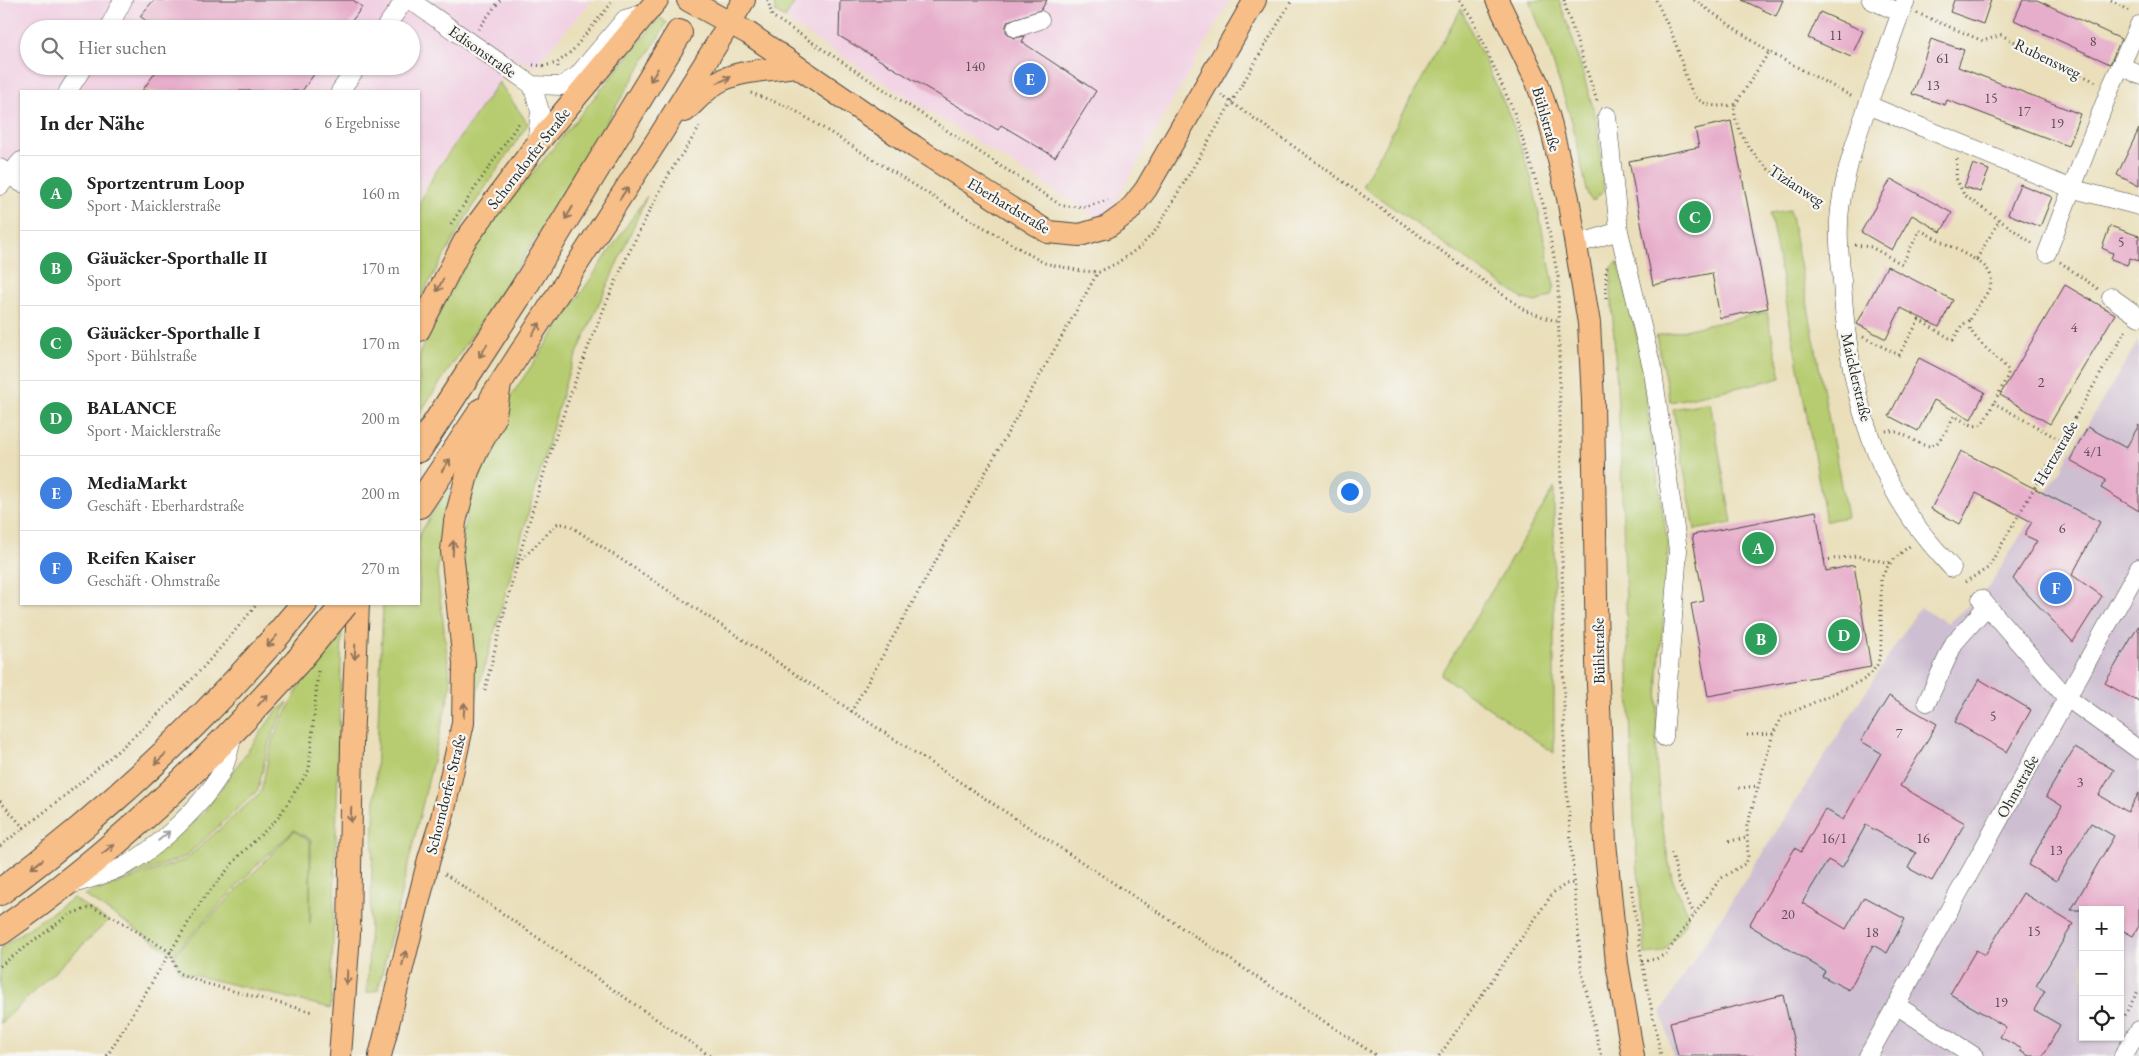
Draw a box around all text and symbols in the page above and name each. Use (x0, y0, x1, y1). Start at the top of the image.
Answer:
search box (20, 20, 420, 75)
street label: Edisonstraße (445, 20, 521, 82)
house number: 11 (1829, 26, 1843, 44)
house number: 8 (2090, 32, 2097, 50)
street label: Rubensweg (2011, 33, 2086, 84)
icon: search (38, 34, 66, 62)
text: Hier suchen (78, 35, 167, 60)
house number: 61 (1936, 49, 1950, 67)
house number: 140 (965, 57, 985, 75)
pin: E (1014, 60, 1046, 98)
one-way arrow (648, 67, 658, 81)
one-way arrow (716, 75, 731, 85)
house number: 13 (1926, 76, 1940, 94)
street label: Bühlstraße (1527, 84, 1566, 154)
house number: 15 (1984, 89, 1998, 107)
house number: 17 (2017, 102, 2031, 120)
street label: Schorndorfer Straße (482, 103, 575, 213)
text: In der Nähe (40, 109, 145, 136)
text: 6 Ergebnisse (324, 112, 400, 133)
house number: 19 (2050, 114, 2064, 132)
street label: Tizianweg (1765, 160, 1830, 212)
text: Sportzentrum Loop (87, 170, 244, 195)
street label: Eberhardstraße (963, 172, 1054, 238)
text: A (50, 183, 62, 204)
text: 160 m (361, 183, 400, 204)
one-way arrow (619, 186, 629, 200)
text: Sport · Maicklerstraße (87, 195, 221, 216)
pin: C (1679, 198, 1711, 236)
one-way arrow (564, 206, 574, 220)
house number: 5 (2118, 233, 2124, 251)
text: Gäuäcker-Sporthalle II (87, 245, 267, 270)
text: B (51, 258, 61, 279)
text: 170 m (361, 258, 400, 279)
text: Sport (87, 270, 121, 291)
one-way arrow (435, 277, 444, 292)
house number: 4 (2071, 318, 2078, 336)
text: Gäuäcker-Sporthalle I (87, 320, 260, 345)
one-way arrow (531, 323, 541, 337)
street label: Maicklerstraße (1836, 331, 1877, 423)
text: C (50, 333, 62, 354)
text: 170 m (361, 333, 400, 354)
one-way arrow (478, 344, 488, 358)
text: Sport · Bühlstraße (87, 345, 197, 366)
house number: 2 (2038, 373, 2045, 391)
text: BALANCE (87, 395, 176, 420)
text: D (50, 408, 62, 429)
text: 200 m (361, 408, 400, 429)
street label: Hertzstraße (2028, 417, 2082, 490)
text: Sport · Maicklerstraße (87, 420, 221, 441)
house number: 4/1 (2083, 442, 2103, 460)
one-way arrow (442, 459, 452, 473)
text: MediaMarkt (87, 470, 187, 495)
your location (1337, 479, 1363, 505)
text: E (51, 483, 61, 504)
text: 200 m (361, 483, 400, 504)
text: Geschäft · Eberhardstraße (87, 495, 244, 516)
house number: 6 (2059, 519, 2066, 537)
pin: A (1742, 529, 1774, 567)
one-way arrow (449, 541, 458, 557)
text: Reifen Kaiser (87, 545, 196, 570)
text: F (52, 558, 60, 579)
text: 270 m (361, 558, 400, 579)
pin: F (2040, 569, 2072, 607)
text: Geschäft · Ohmstraße (87, 570, 220, 591)
pin: D (1828, 616, 1860, 654)
street label: Bühlstraße (1587, 618, 1610, 684)
pin: B (1745, 620, 1777, 658)
one-way arrow (267, 635, 278, 648)
one-way arrow (351, 644, 360, 660)
one-way arrow (257, 694, 269, 707)
one-way arrow (459, 702, 468, 718)
house number: 5 (1990, 707, 1996, 725)
house number: 7 (1896, 724, 1903, 742)
street label: Schorndorfer Straße (420, 732, 471, 856)
street label: Ohmstraße (1991, 751, 2043, 822)
one-way arrow (154, 753, 167, 765)
house number: 3 (2077, 773, 2084, 791)
one-way arrow (347, 807, 356, 823)
house number: 16/1 (1821, 829, 1847, 847)
house number: 16 (1916, 829, 1930, 847)
one-way arrow (157, 831, 170, 842)
house number: 13 (2049, 841, 2063, 859)
one-way arrow (101, 844, 114, 855)
one-way arrow (31, 859, 44, 870)
house number: 20 (1781, 905, 1795, 923)
map controls (2079, 906, 2124, 1041)
button: + (2079, 906, 2124, 951)
house number: 15 (2027, 922, 2041, 940)
house number: 18 (1865, 923, 1879, 941)
one-way arrow (400, 950, 410, 966)
button: − (2079, 951, 2124, 996)
one-way arrow (342, 969, 351, 985)
house number: 19 (1994, 993, 2008, 1011)
button: locate (2079, 996, 2124, 1041)

